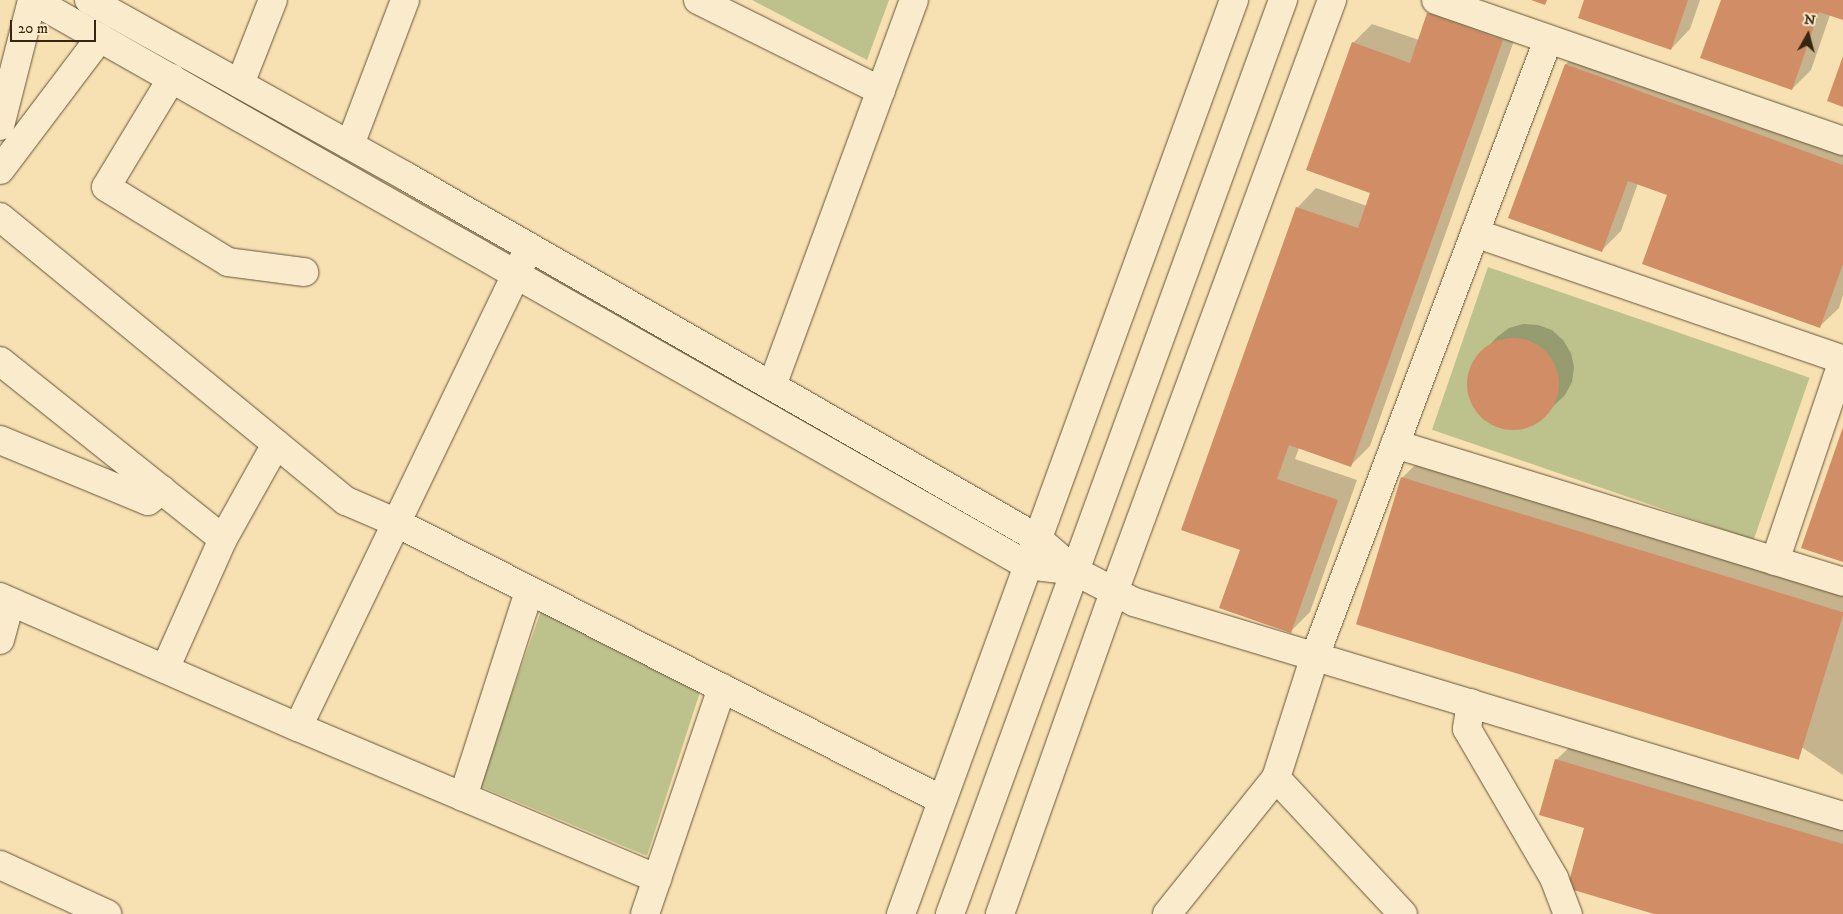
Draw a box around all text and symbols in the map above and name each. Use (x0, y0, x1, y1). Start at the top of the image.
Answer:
scale bar (12, 10, 99, 42)
north arrow (1783, 10, 1833, 60)
text: N (1803, 10, 1817, 30)
text: 20 m (18, 19, 48, 38)

